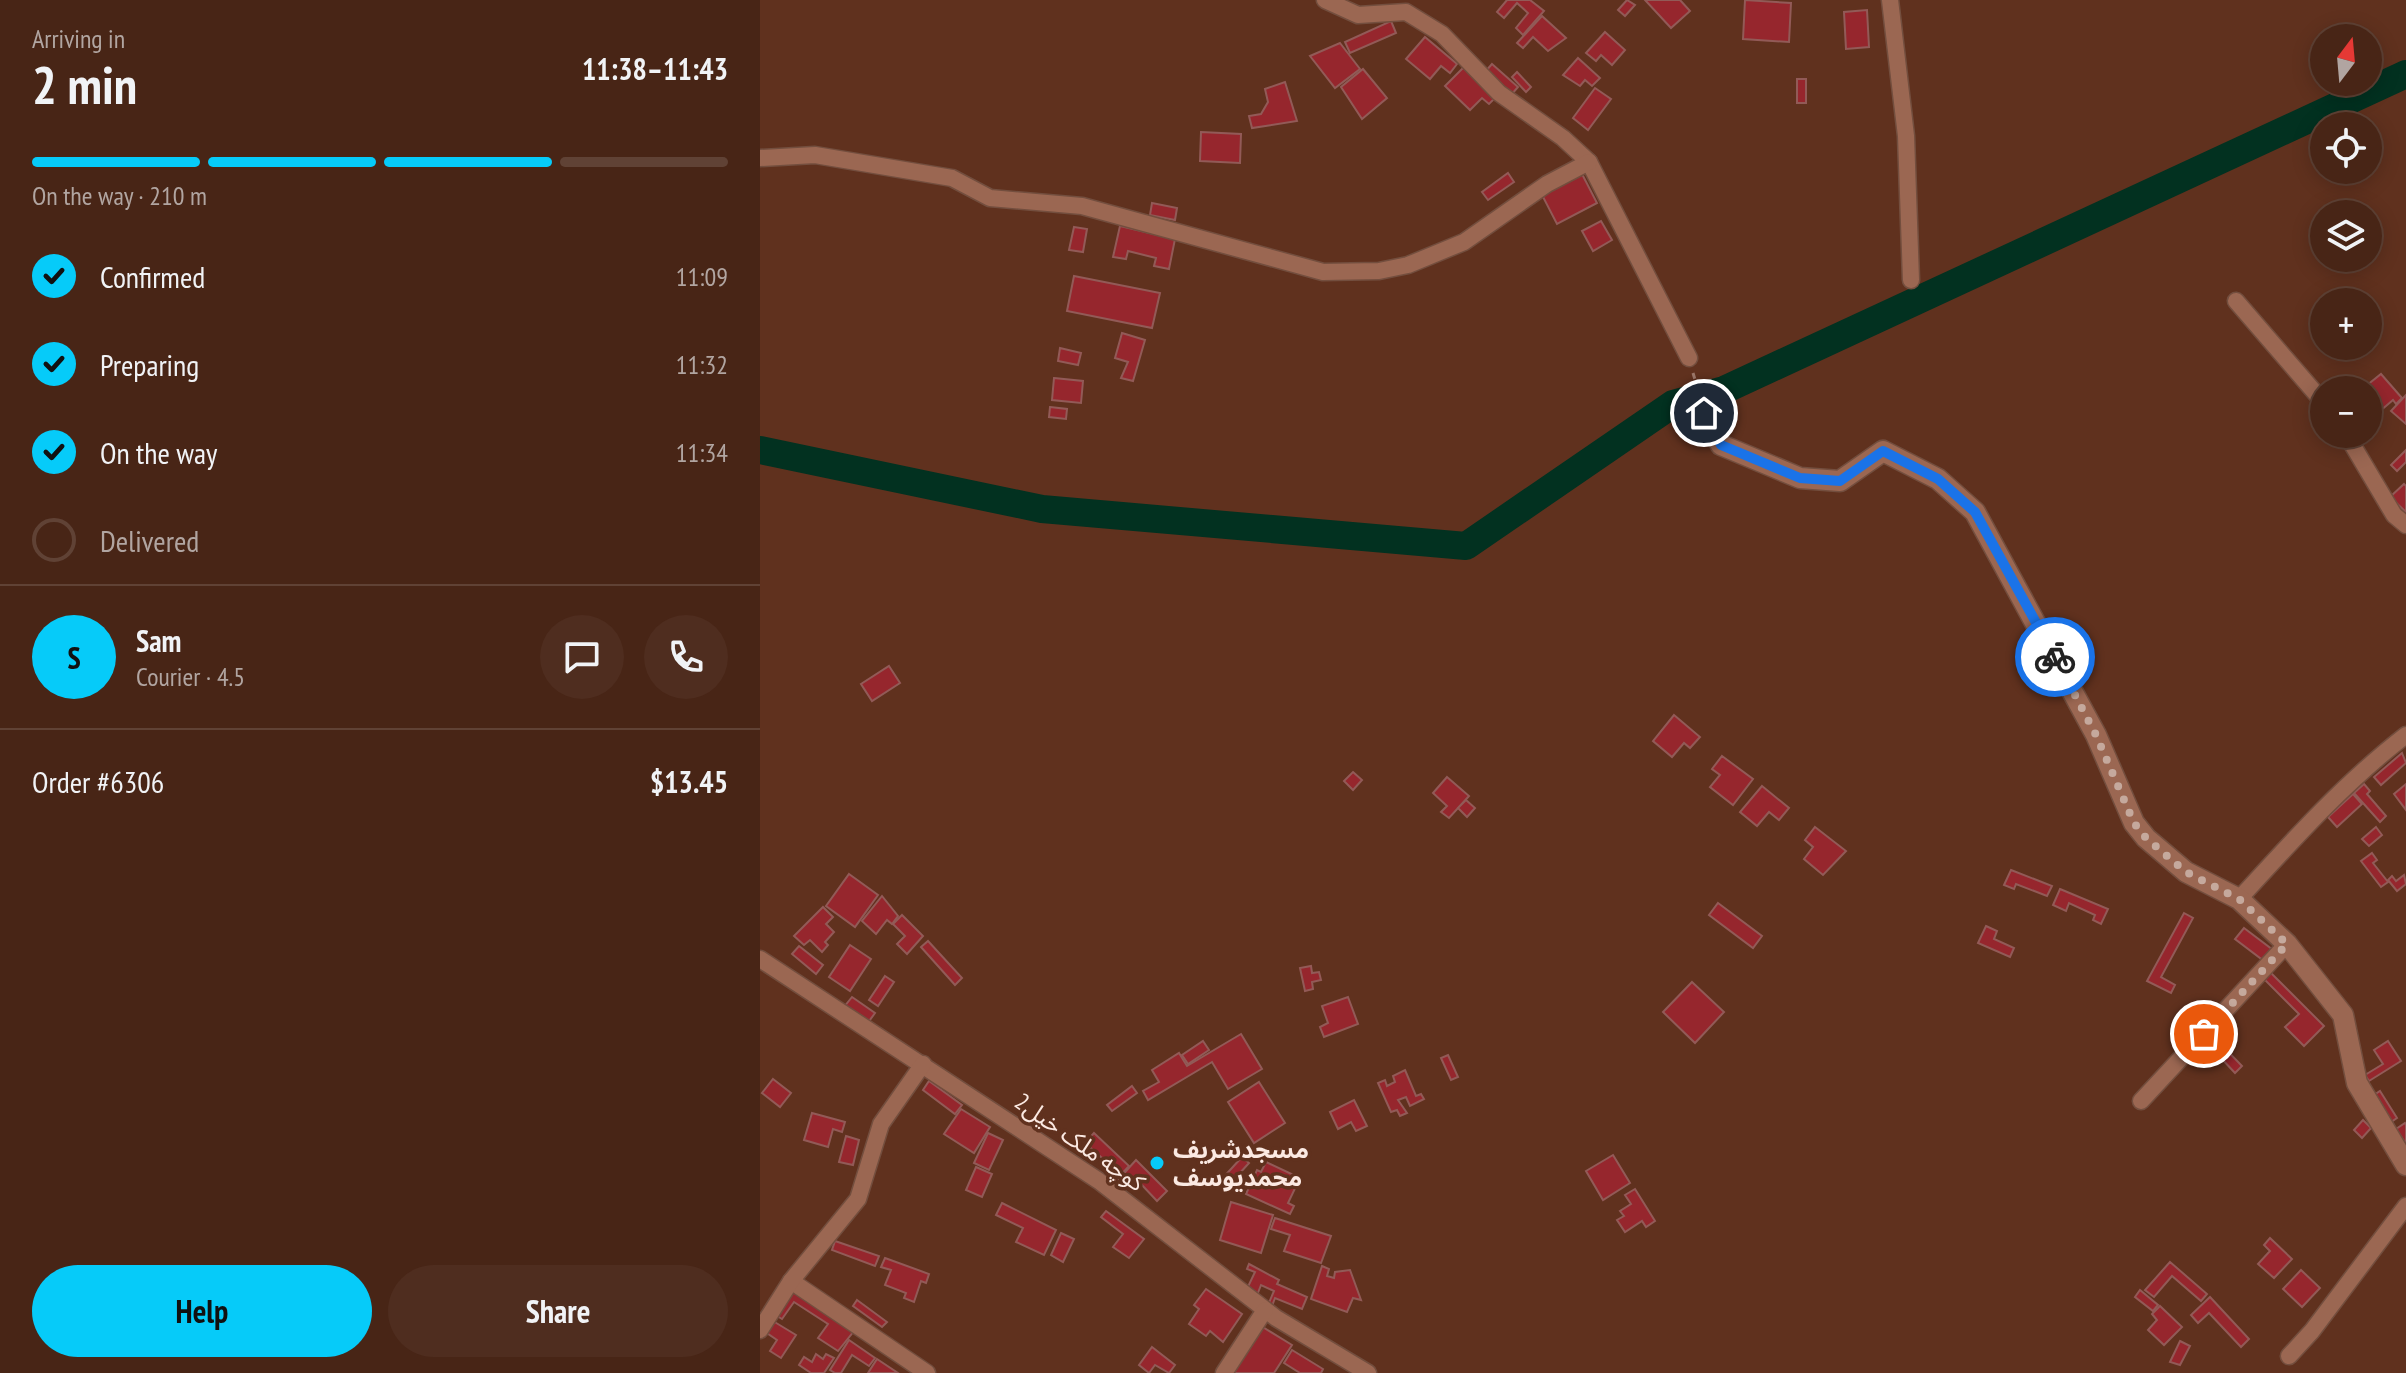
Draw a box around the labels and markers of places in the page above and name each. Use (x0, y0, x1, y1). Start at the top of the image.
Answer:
pin (1670, 379, 1738, 447)
pin (2170, 1000, 2238, 1068)
place label: مسجدشریف محمدیوسف (1173, 1134, 1309, 1193)
marker: مسجدشریف محمدیوسف (1148, 1154, 1166, 1172)

